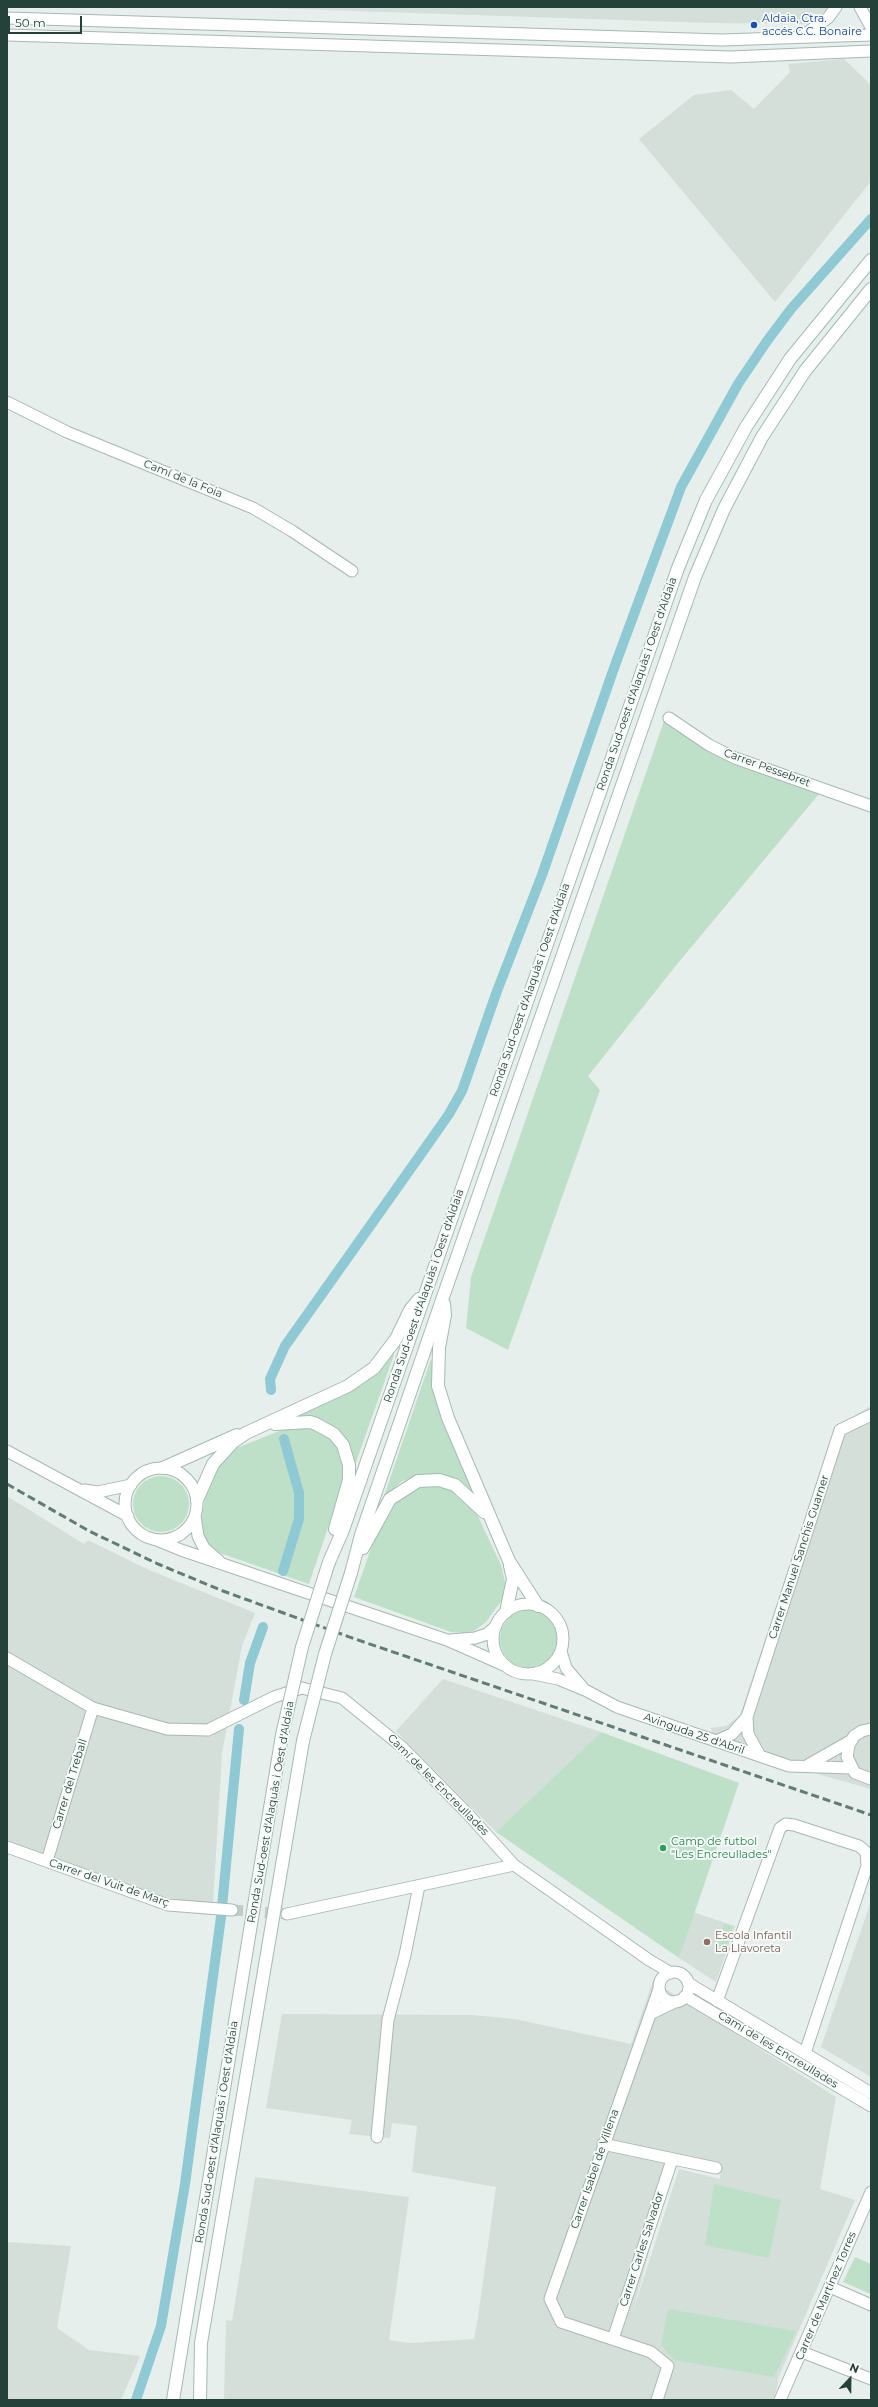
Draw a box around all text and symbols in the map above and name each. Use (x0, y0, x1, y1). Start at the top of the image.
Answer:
scale bar (10, 8, 84, 34)
place label: Aldaia, Ctra. accés C.C. Bonaire (762, 12, 862, 38)
text: 50 m (15, 15, 46, 30)
marker: Aldaia, Ctra. accés C.C. Bonaire (749, 20, 759, 30)
street label: Camí de la Foia (142, 457, 224, 501)
street label: Ronda Sud-oest d'Alaquàs i Oest d'Aldaia (594, 575, 680, 793)
street label: Carrer Pessebret (722, 746, 812, 790)
street label: Ronda Sud-oest d'Alaquàs i Oest d'Aldaia (487, 881, 573, 1099)
street label: Ronda Sud-oest d'Alaquàs i Oest d'Aldaia (381, 1187, 467, 1405)
street label: Carrer Manuel Sanchis Guarner (766, 1473, 832, 1641)
street label: Ronda Sud-oest d'Alaquàs i Oest d'Aldaia (245, 1700, 297, 1924)
street label: Avinguda 25 d'Abril (642, 1711, 746, 1757)
street label: Camí de les Encreullades (385, 1732, 491, 1838)
street label: Carrer del Treball (50, 1737, 90, 1831)
place label: Camp de futbol "Les Encreullades" (671, 1835, 772, 1861)
marker: Camp de futbol "Les Encreullades" (658, 1843, 668, 1853)
street label: Carrer del Vuit de Març (47, 1856, 171, 1910)
place label: Escola Infantil La Llavoreta (715, 1929, 792, 1955)
marker: Escola Infantil La Llavoreta (702, 1937, 712, 1947)
street label: Camí de les Encreullades (716, 2009, 840, 2091)
street label: Ronda Sud-oest d'Alaquàs i Oest d'Aldaia (193, 2020, 241, 2244)
street label: Carrer Isabel de Villena (568, 2107, 622, 2231)
street label: Carrer Carles Salvador (617, 2190, 667, 2308)
street label: Carrer de Martínez Torres (793, 2230, 859, 2362)
north arrow (830, 2359, 870, 2399)
text: N (848, 2360, 861, 2376)

